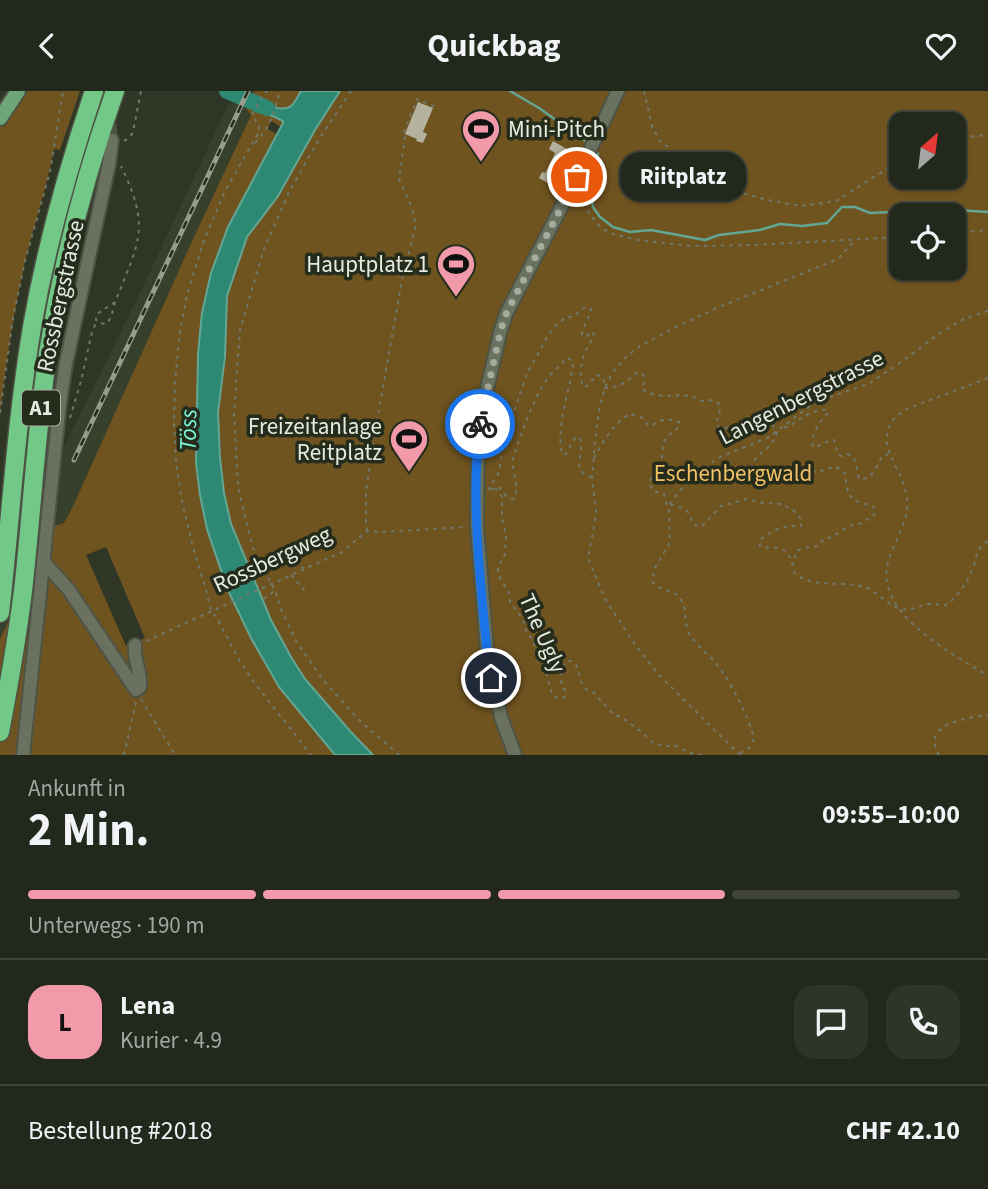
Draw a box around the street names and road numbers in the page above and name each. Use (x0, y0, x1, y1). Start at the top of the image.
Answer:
street label: Rossbergstrasse (28, 217, 93, 375)
street label: Langenbergstrasse (713, 342, 889, 453)
road number: A1 (22, 391, 60, 425)
street label: Rossbergweg (208, 517, 337, 601)
street label: The Ugly (510, 588, 575, 678)

